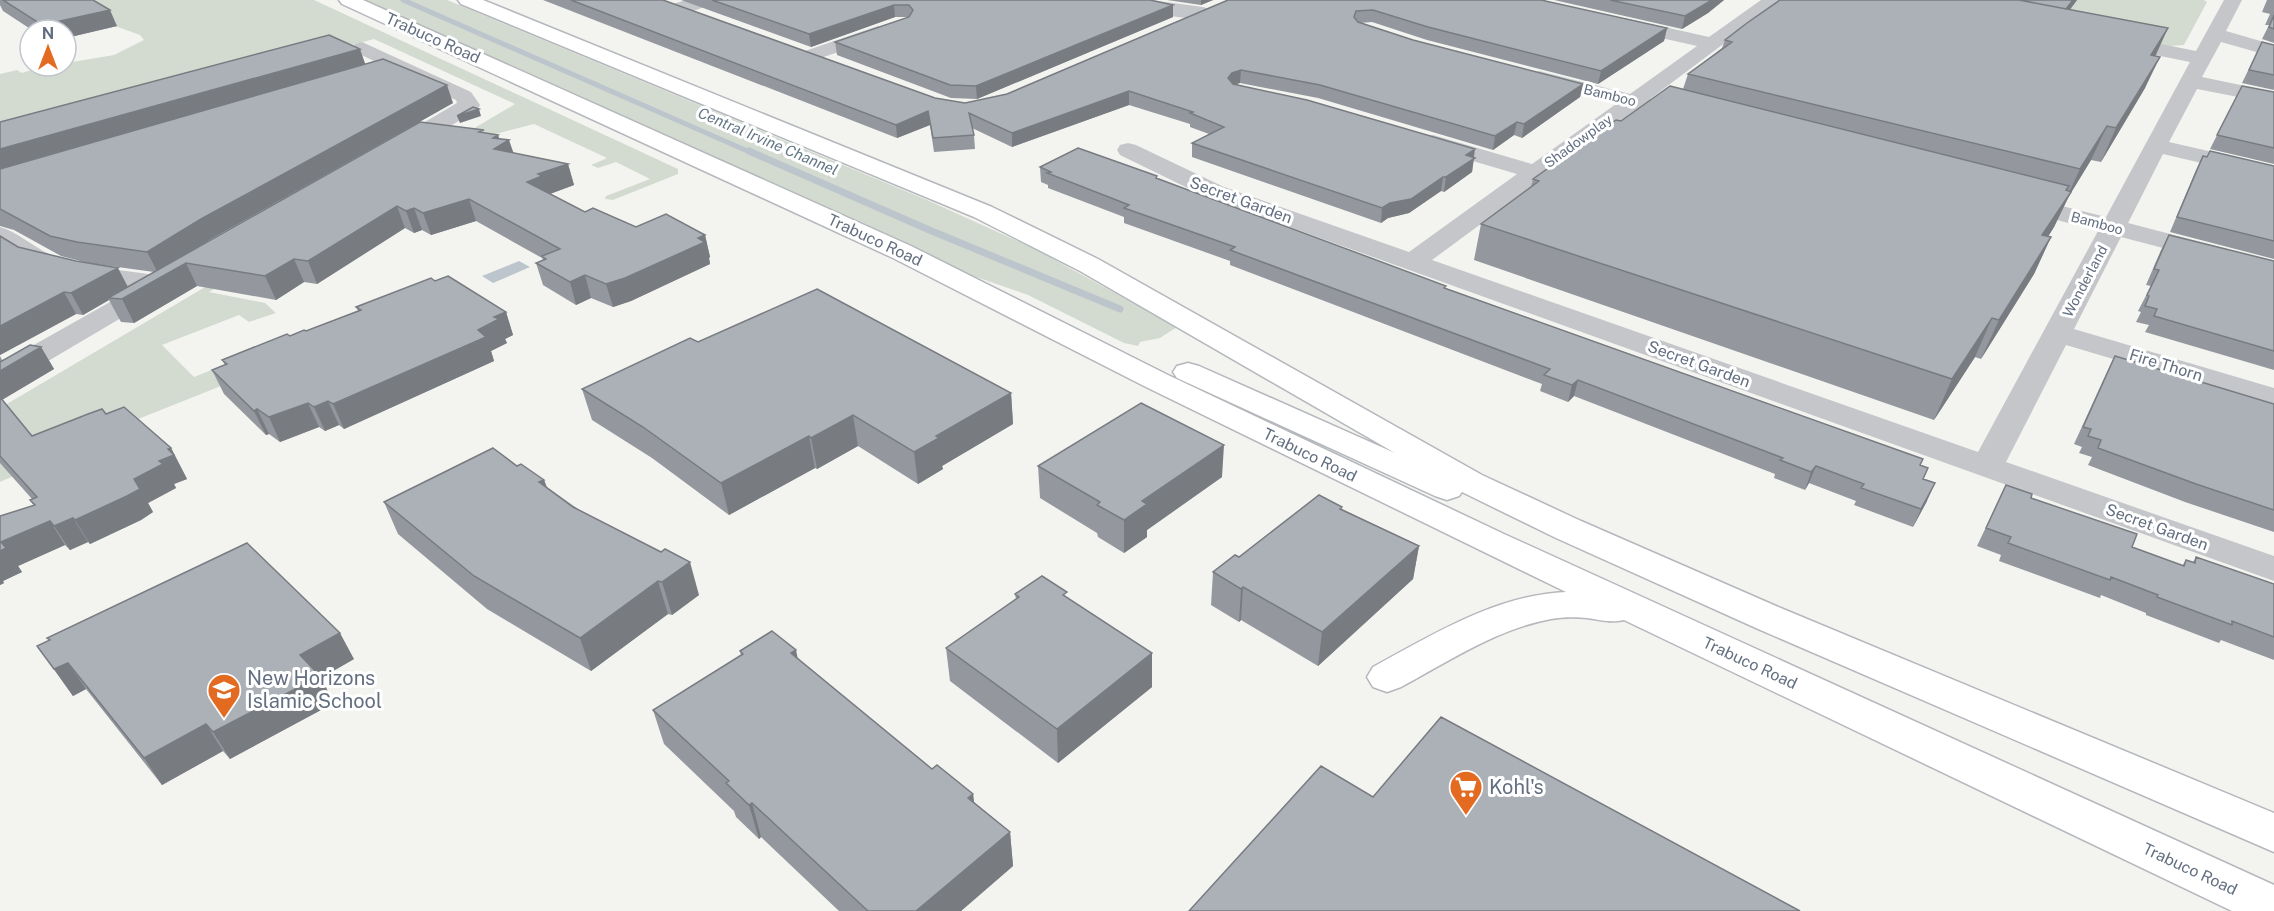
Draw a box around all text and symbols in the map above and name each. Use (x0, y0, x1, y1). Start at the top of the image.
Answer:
street label: Trabuco Road (383, 9, 483, 67)
north arrow (18, 18, 78, 78)
text: N (42, 24, 54, 43)
street label: Bamboo (1582, 81, 1638, 109)
water label: Central Irvine Channel (696, 104, 840, 178)
street label: Shadowplay (1541, 111, 1615, 171)
street label: Secret Garden (1187, 173, 1295, 227)
street label: Bamboo (2069, 208, 2125, 238)
street label: Trabuco Road (825, 210, 925, 270)
street label: Wonderland (2059, 242, 2111, 320)
street label: Secret Garden (1645, 337, 1753, 391)
street label: Fire Thorn (2127, 345, 2205, 385)
street label: Trabuco Road (1260, 424, 1360, 486)
street label: Secret Garden (2103, 500, 2211, 554)
street label: Trabuco Road (1700, 633, 1800, 693)
place label: New Horizons Islamic School (247, 666, 382, 713)
school or university icon: New Horizons Islamic School (206, 672, 242, 719)
supermarket icon: Kohl's (1448, 769, 1484, 816)
place label: Kohl's (1489, 775, 1544, 799)
street label: Trabuco Road (2140, 839, 2240, 899)

